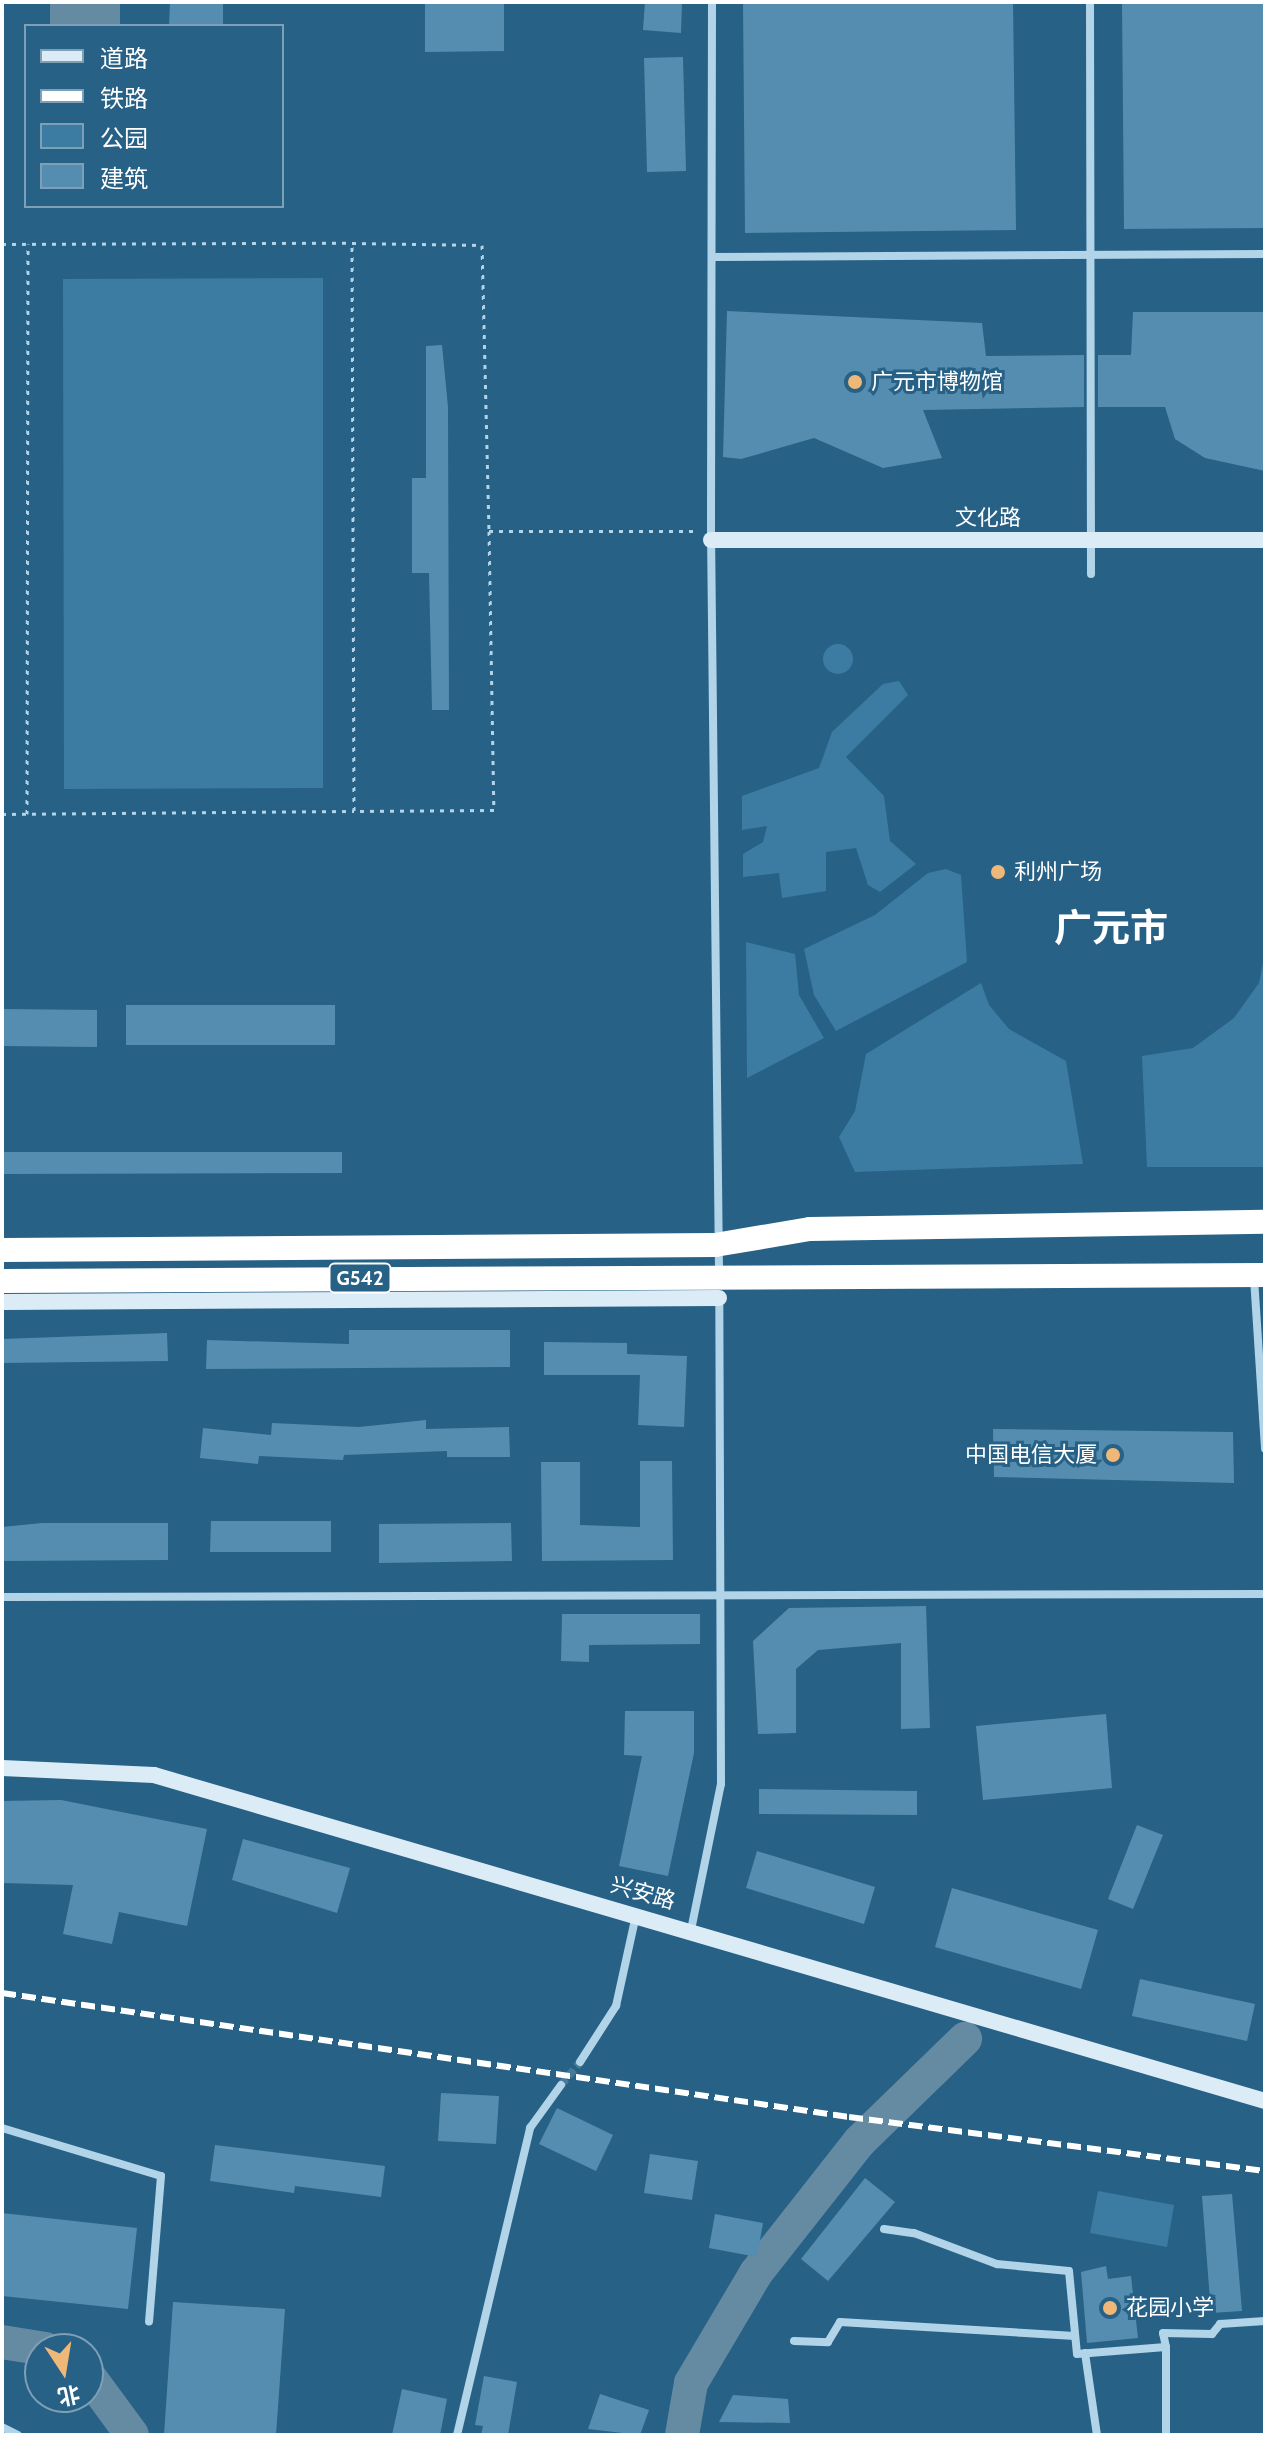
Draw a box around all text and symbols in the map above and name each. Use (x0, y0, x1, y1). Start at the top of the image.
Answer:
legend (24, 24, 284, 208)
text: 道路 (100, 44, 148, 73)
text: 铁路 (100, 84, 148, 113)
text: 公园 (100, 124, 148, 153)
text: 建筑 (100, 164, 148, 193)
place label: 广元市博物馆 (871, 369, 1003, 395)
marker: 广元市博物馆 (846, 373, 864, 391)
street label: 文化路 (955, 505, 1021, 531)
place label: 利州广场 (1014, 859, 1102, 885)
marker: 利州广场 (989, 863, 1007, 881)
district label: 广元市 (1054, 905, 1168, 951)
road number: G542 (328, 1262, 392, 1294)
place label: 中国电信大厦 (965, 1442, 1097, 1468)
marker: 中国电信大厦 (1104, 1446, 1122, 1464)
street label: 兴安路 (608, 1871, 678, 1915)
place label: 花园小学 (1126, 2295, 1214, 2321)
marker: 花园小学 (1101, 2299, 1119, 2317)
north arrow (24, 2333, 104, 2413)
text: 北 (55, 2380, 82, 2411)

